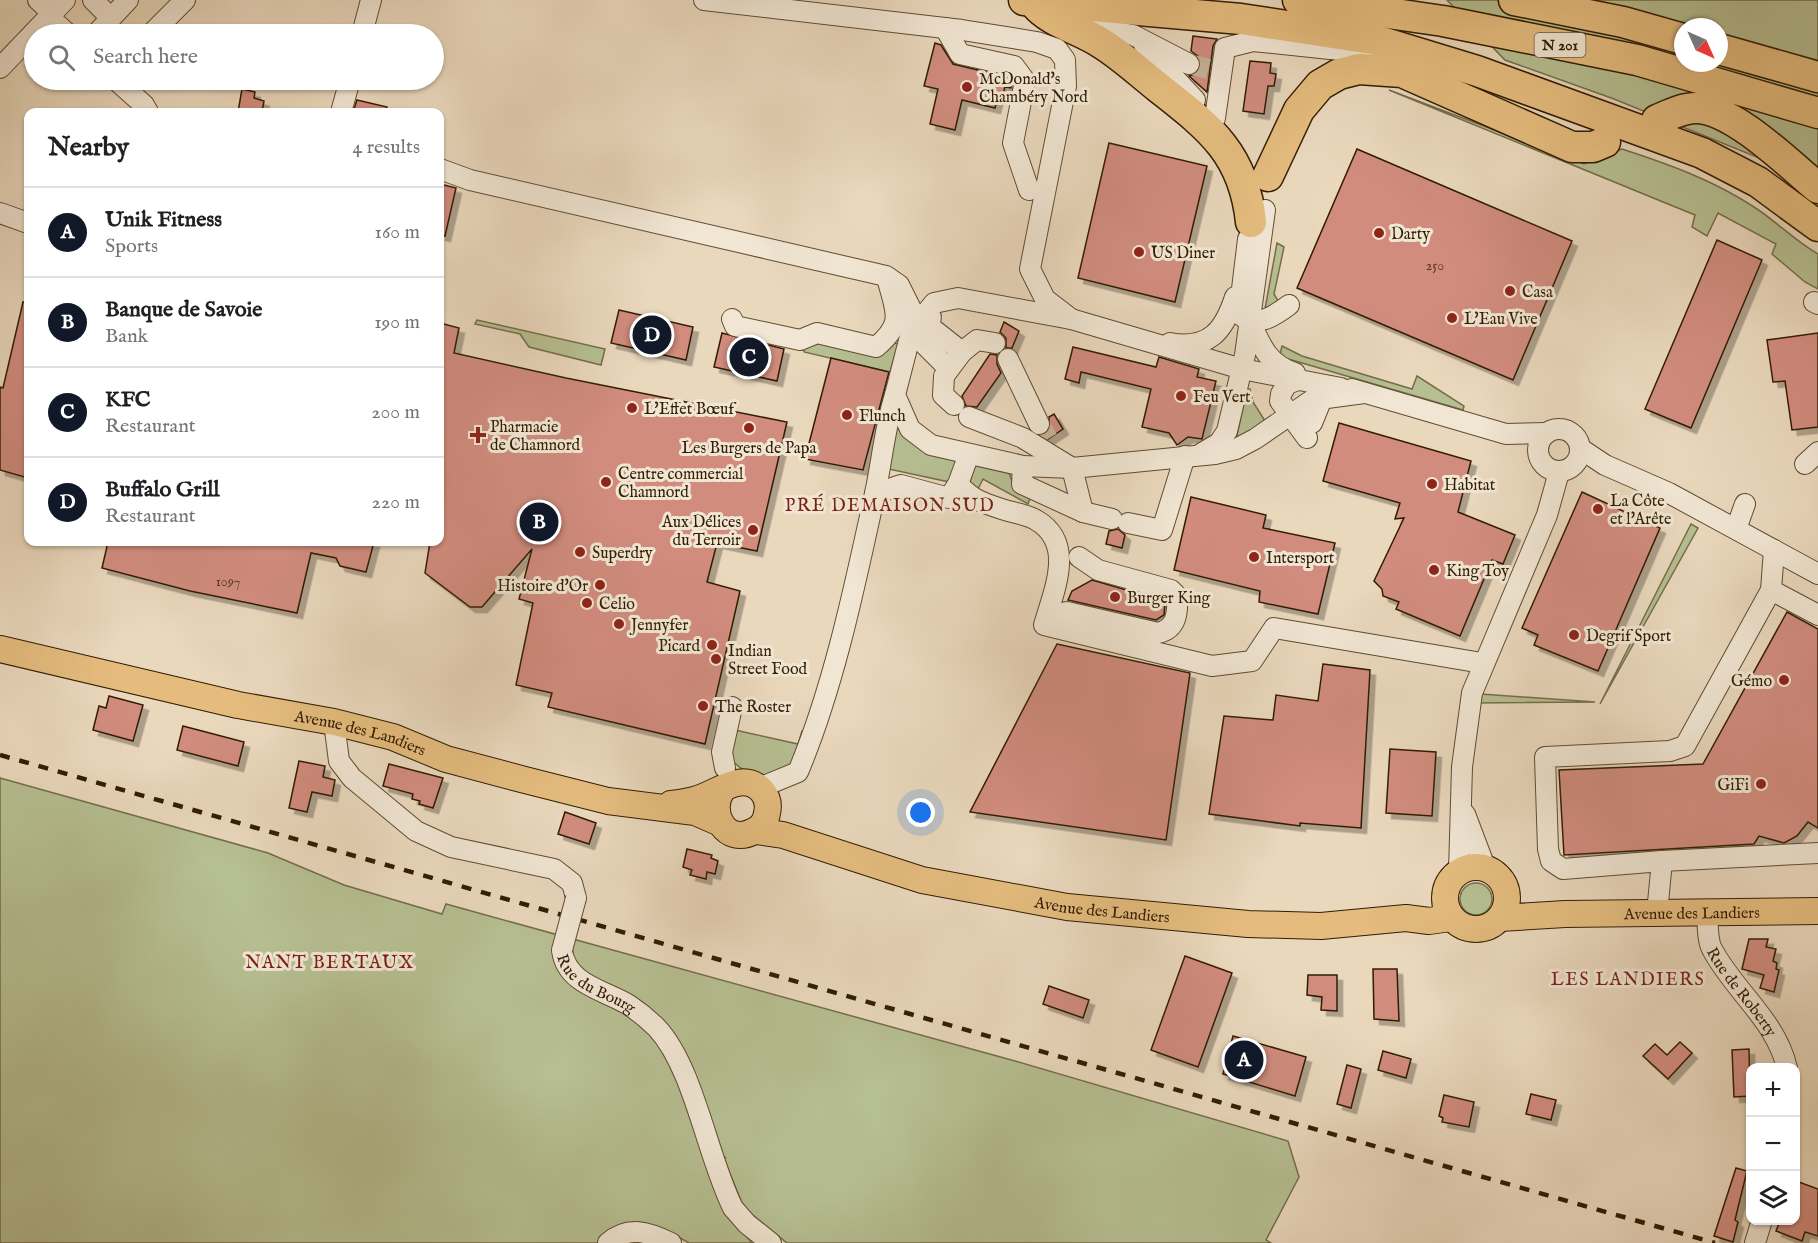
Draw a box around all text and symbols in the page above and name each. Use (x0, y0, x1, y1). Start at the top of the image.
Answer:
north arrow (1674, 18, 1728, 72)
search box (24, 24, 444, 90)
road number: N 201 (1534, 33, 1586, 57)
icon: search (45, 41, 78, 74)
text: Search here (93, 43, 198, 71)
place label: McDonald's Chambéry Nord (979, 70, 1088, 108)
marker: McDonald's Chambéry Nord (960, 80, 974, 94)
text: Nearby (48, 131, 129, 164)
text: 4 results (353, 135, 420, 160)
text: Unik Fitness (105, 206, 222, 234)
text: A (61, 220, 74, 245)
text: 160 m (374, 220, 420, 245)
place label: Darty (1391, 225, 1430, 245)
marker: Darty (1372, 226, 1386, 240)
text: Sports (105, 234, 158, 259)
place label: US Diner (1151, 244, 1215, 264)
marker: US Diner (1132, 245, 1146, 259)
house number: 250 (1426, 257, 1444, 275)
place label: Casa (1522, 283, 1553, 303)
marker: Casa (1503, 284, 1517, 298)
text: Banque de Savoie (105, 296, 262, 324)
text: B (61, 310, 74, 335)
text: 190 m (374, 310, 420, 335)
place label: L'Eau Vive (1464, 310, 1538, 330)
marker: L'Eau Vive (1445, 311, 1459, 325)
pin: D (632, 312, 672, 358)
text: Bank (105, 324, 148, 349)
pin: C (730, 334, 768, 380)
text: KFC (105, 386, 151, 414)
place label: Feu Vert (1193, 388, 1251, 408)
marker: Feu Vert (1174, 389, 1188, 403)
text: C (60, 400, 75, 425)
text: 200 m (371, 400, 420, 425)
place label: L'Effet Bœuf (644, 400, 737, 420)
marker: L'Effet Bœuf (625, 401, 639, 415)
place label: Flunch (859, 407, 906, 427)
marker: Flunch (840, 408, 854, 422)
text: Restaurant (105, 414, 196, 439)
place label: Pharmacie de Chamnord (490, 418, 581, 456)
marker: Les Burgers de Papa (742, 421, 756, 435)
marker: Pharmacie de Chamnord (471, 428, 485, 442)
place label: Les Burgers de Papa (682, 439, 816, 459)
place label: Centre commercial Chamnord (618, 465, 744, 503)
marker: Centre commercial Chamnord (599, 475, 613, 489)
text: Buffalo Grill (105, 476, 220, 504)
place label: Habitat (1444, 476, 1496, 496)
marker: Habitat (1425, 477, 1439, 491)
text: D (59, 490, 76, 515)
text: 220 m (372, 490, 420, 515)
place label: La Côte et l'Arête (1610, 492, 1671, 530)
district label: PRÉ DEMAISON SUD (785, 493, 995, 518)
pin: B (520, 500, 558, 544)
marker: La Côte et l'Arête (1591, 502, 1605, 516)
text: Restaurant (105, 504, 196, 529)
place label: Aux Délices du Terroir (661, 513, 741, 551)
marker: Aux Délices du Terroir (746, 523, 760, 537)
place label: Superdry (592, 544, 653, 564)
marker: Superdry (573, 545, 587, 559)
place label: Intersport (1266, 549, 1335, 569)
marker: Intersport (1247, 550, 1261, 564)
place label: King Toy (1446, 562, 1509, 582)
marker: King Toy (1427, 563, 1441, 577)
house number: 1097 (216, 573, 240, 591)
place label: Histoire d'Or (497, 577, 588, 597)
marker: Histoire d'Or (593, 578, 607, 592)
place label: Burger King (1127, 589, 1211, 609)
marker: Burger King (1108, 590, 1122, 604)
place label: Celio (599, 595, 635, 615)
marker: Celio (580, 596, 594, 610)
place label: Jennyfer (629, 616, 688, 636)
marker: Jennyfer (612, 617, 626, 631)
place label: Degrif Sport (1586, 627, 1672, 647)
marker: Degrif Sport (1567, 628, 1581, 642)
place label: Picard (658, 637, 700, 657)
marker: Picard (705, 638, 719, 652)
place label: Indian Street Food (728, 642, 808, 680)
marker: Indian Street Food (709, 652, 723, 666)
place label: Gémo (1731, 672, 1772, 692)
marker: Gémo (1777, 673, 1791, 687)
place label: The Roster (715, 698, 791, 718)
marker: The Roster (696, 699, 710, 713)
street label: Avenue des Landiers (292, 707, 429, 762)
place label: GiFi (1718, 776, 1749, 796)
marker: GiFi (1754, 777, 1768, 791)
your location (906, 798, 935, 827)
street label: Avenue des Landiers (1032, 893, 1171, 929)
street label: Avenue des Landiers (1623, 904, 1760, 925)
street label: Rue de Roberty (1701, 944, 1780, 1041)
district label: NANT BERTAUX (245, 952, 415, 975)
street label: Rue du Bourg (551, 952, 639, 1019)
district label: LES LANDIERS (1551, 969, 1705, 992)
pin: A (1224, 1038, 1264, 1082)
map controls (1746, 1063, 1800, 1225)
button: + (1746, 1063, 1800, 1117)
button: − (1746, 1117, 1800, 1171)
button: layers (1746, 1171, 1800, 1225)

